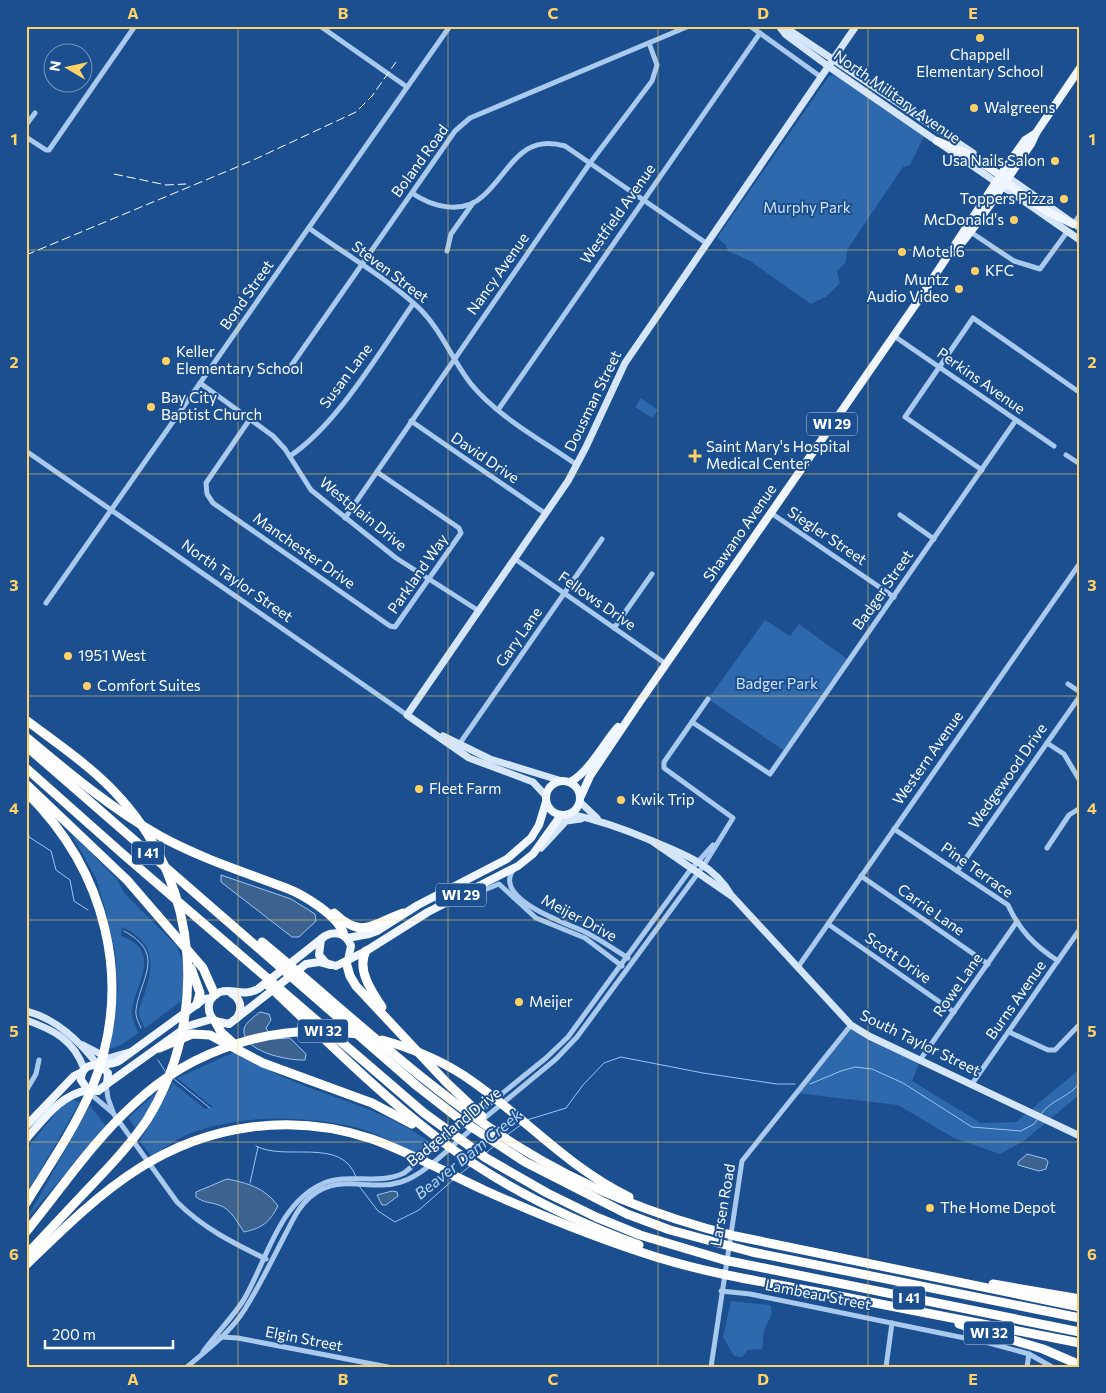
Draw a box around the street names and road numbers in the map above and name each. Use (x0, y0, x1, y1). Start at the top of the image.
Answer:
street label: North Military Avenue (831, 46, 964, 147)
street label: Boland Road (387, 121, 452, 200)
street label: Westfield Avenue (576, 160, 658, 267)
street label: Nancy Avenue (462, 229, 532, 318)
street label: Steven Street (349, 236, 433, 306)
street label: Bond Street (216, 256, 277, 333)
street label: Susan Lane (315, 339, 375, 411)
street label: Perkins Avenue (934, 343, 1029, 417)
street label: Dousman Street (560, 347, 624, 454)
road number: WI 29 (807, 412, 857, 436)
street label: David Drive (448, 428, 523, 487)
street label: Westplain Drive (316, 473, 411, 554)
street label: Shawano Avenue (699, 480, 780, 585)
street label: Siegler Street (785, 502, 871, 568)
street label: Manchester Drive (250, 508, 359, 592)
street label: Parkland Way (383, 530, 451, 617)
street label: North Taylor Street (178, 535, 297, 625)
street label: Badger Street (848, 546, 916, 633)
street label: Fellows Drive (555, 567, 640, 634)
street label: Gary Lane (491, 603, 545, 670)
street label: Western Avenue (888, 707, 966, 808)
street label: Wedgewood Drive (964, 719, 1050, 831)
street label: Pine Terrace (938, 838, 1017, 901)
road number: I 41 (132, 841, 164, 864)
street label: Carrie Lane (895, 880, 969, 939)
road number: WI 29 (436, 884, 486, 906)
street label: Meijer Drive (539, 890, 620, 945)
street label: Scott Drive (862, 928, 935, 987)
street label: Rowe Lane (929, 949, 986, 1020)
street label: Burns Avenue (981, 956, 1049, 1042)
street label: South Taylor Street (857, 1005, 984, 1079)
road number: WI 32 (298, 1019, 348, 1042)
street label: Badgerland Drive (403, 1083, 504, 1170)
street label: Larsen Road (706, 1162, 738, 1247)
street label: Lambeau Street (764, 1275, 873, 1313)
road number: I 41 (893, 1286, 925, 1310)
street label: Elgin Street (264, 1322, 344, 1354)
road number: WI 32 (964, 1322, 1014, 1345)

